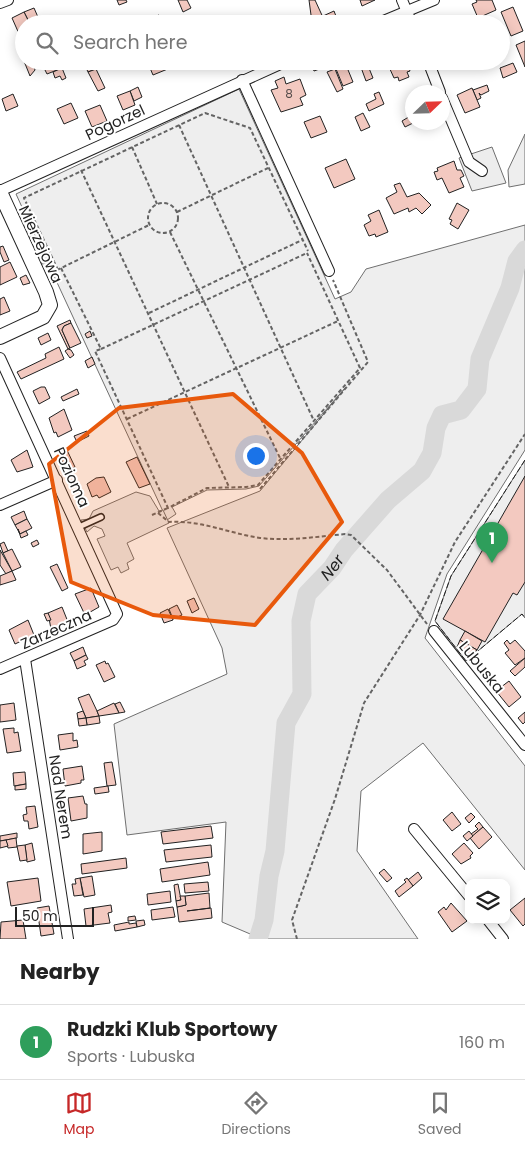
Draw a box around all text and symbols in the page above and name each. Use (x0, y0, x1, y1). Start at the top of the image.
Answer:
search box (15, 15, 510, 70)
icon: search (33, 29, 61, 57)
text: Search here (73, 29, 187, 56)
house number: 8 (285, 85, 293, 102)
north arrow (405, 85, 450, 130)
street label: Pogorzel (82, 99, 148, 145)
street label: Mierzejowa (14, 202, 68, 286)
your location (243, 443, 269, 469)
street label: Pozioma (49, 444, 95, 510)
pin: 1 (476, 522, 508, 563)
water label: Ner (315, 549, 350, 585)
street label: Zarzeczna (17, 604, 95, 654)
street label: Lubuska (454, 636, 510, 698)
street label: Nad Nerem (44, 753, 78, 841)
map controls (465, 879, 510, 924)
button: layers (465, 879, 510, 924)
scale bar (15, 904, 94, 927)
text: 50 m (22, 906, 58, 926)
text: Nearby (20, 957, 100, 986)
text: Rudzki Klub Sportowy (67, 1016, 278, 1043)
text: 1 (33, 1031, 39, 1054)
text: 160 m (459, 1031, 505, 1054)
text: Sports · Lubuska (67, 1045, 195, 1068)
tab: Map (63, 1089, 94, 1140)
tab: Directions (221, 1089, 291, 1140)
tab: Saved (418, 1089, 462, 1140)

